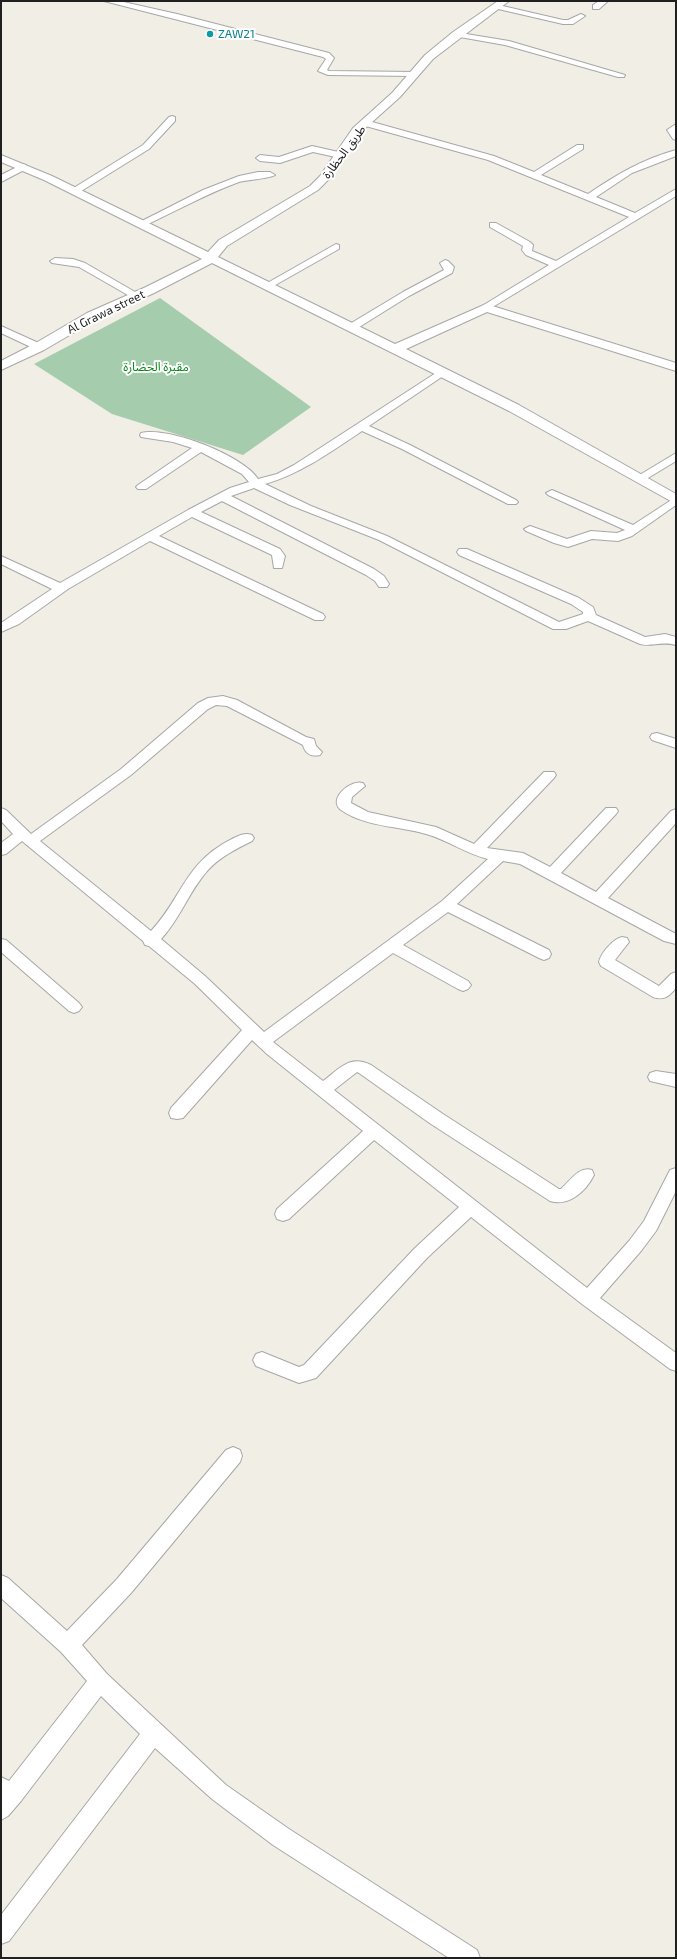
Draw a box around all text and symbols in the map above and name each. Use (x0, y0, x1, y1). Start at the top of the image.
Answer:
place label: ZAW21 (218, 27, 255, 41)
marker: ZAW21 (205, 29, 215, 39)
street label: طريق الحظارة (319, 123, 369, 181)
street label: Al Grawa street (65, 287, 147, 337)
park label: مقبرة الحضارة (123, 360, 189, 374)

